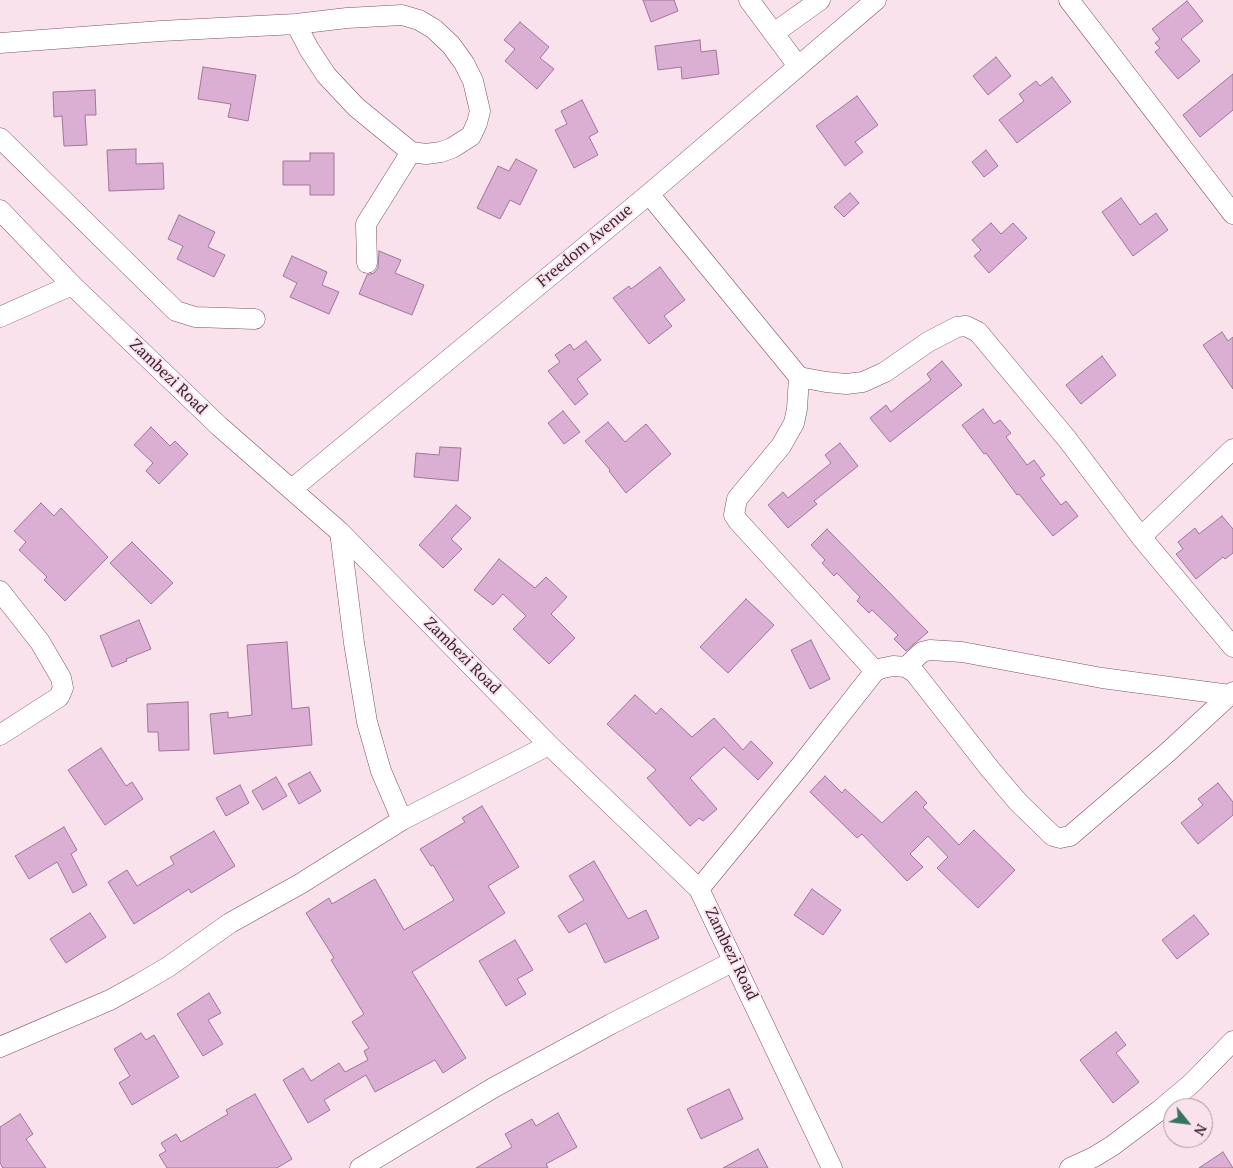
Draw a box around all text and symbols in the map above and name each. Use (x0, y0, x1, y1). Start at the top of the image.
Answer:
street label: Freedom Avenue (533, 200, 637, 292)
street label: Zambezi Road (125, 335, 211, 419)
street label: Zambezi Road (420, 614, 504, 698)
street label: Zambezi Road (700, 905, 762, 1003)
north arrow (1163, 1098, 1213, 1148)
text: N (1190, 1121, 1212, 1139)

